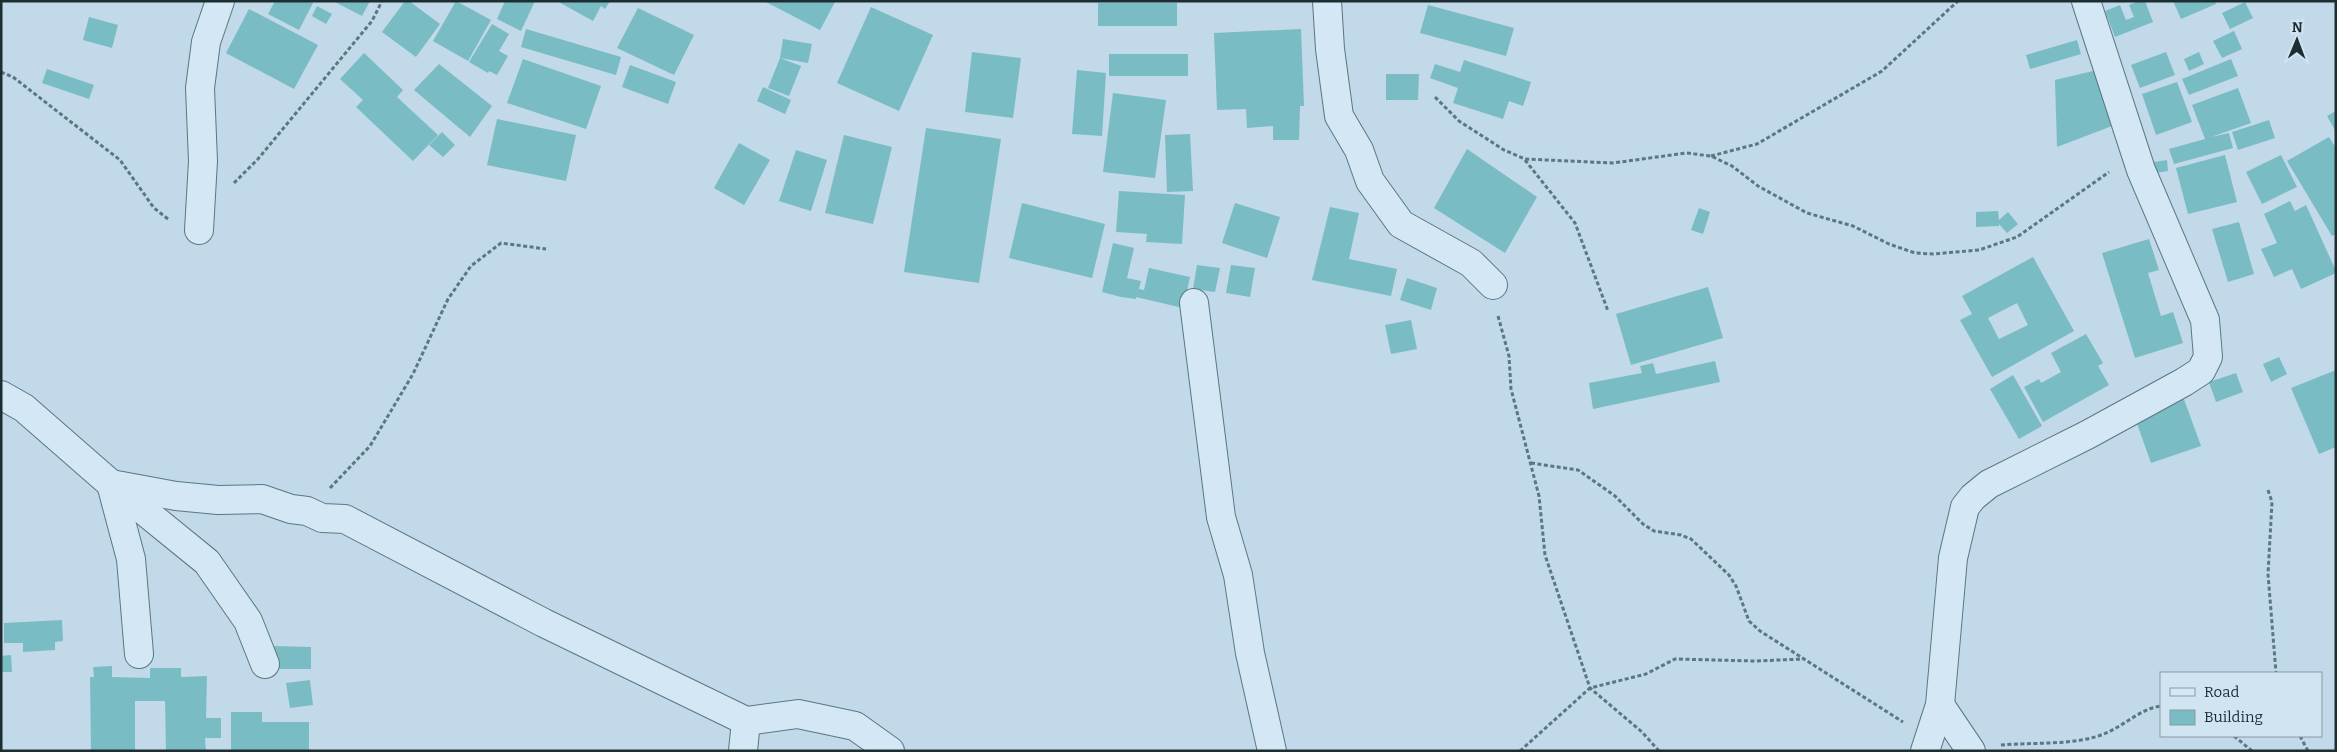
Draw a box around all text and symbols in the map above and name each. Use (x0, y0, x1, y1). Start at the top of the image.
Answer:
north arrow (2272, 15, 2322, 65)
text: N (2292, 19, 2303, 36)
legend (2160, 672, 2322, 737)
text: Road (2204, 683, 2239, 701)
text: Building (2204, 708, 2263, 726)

